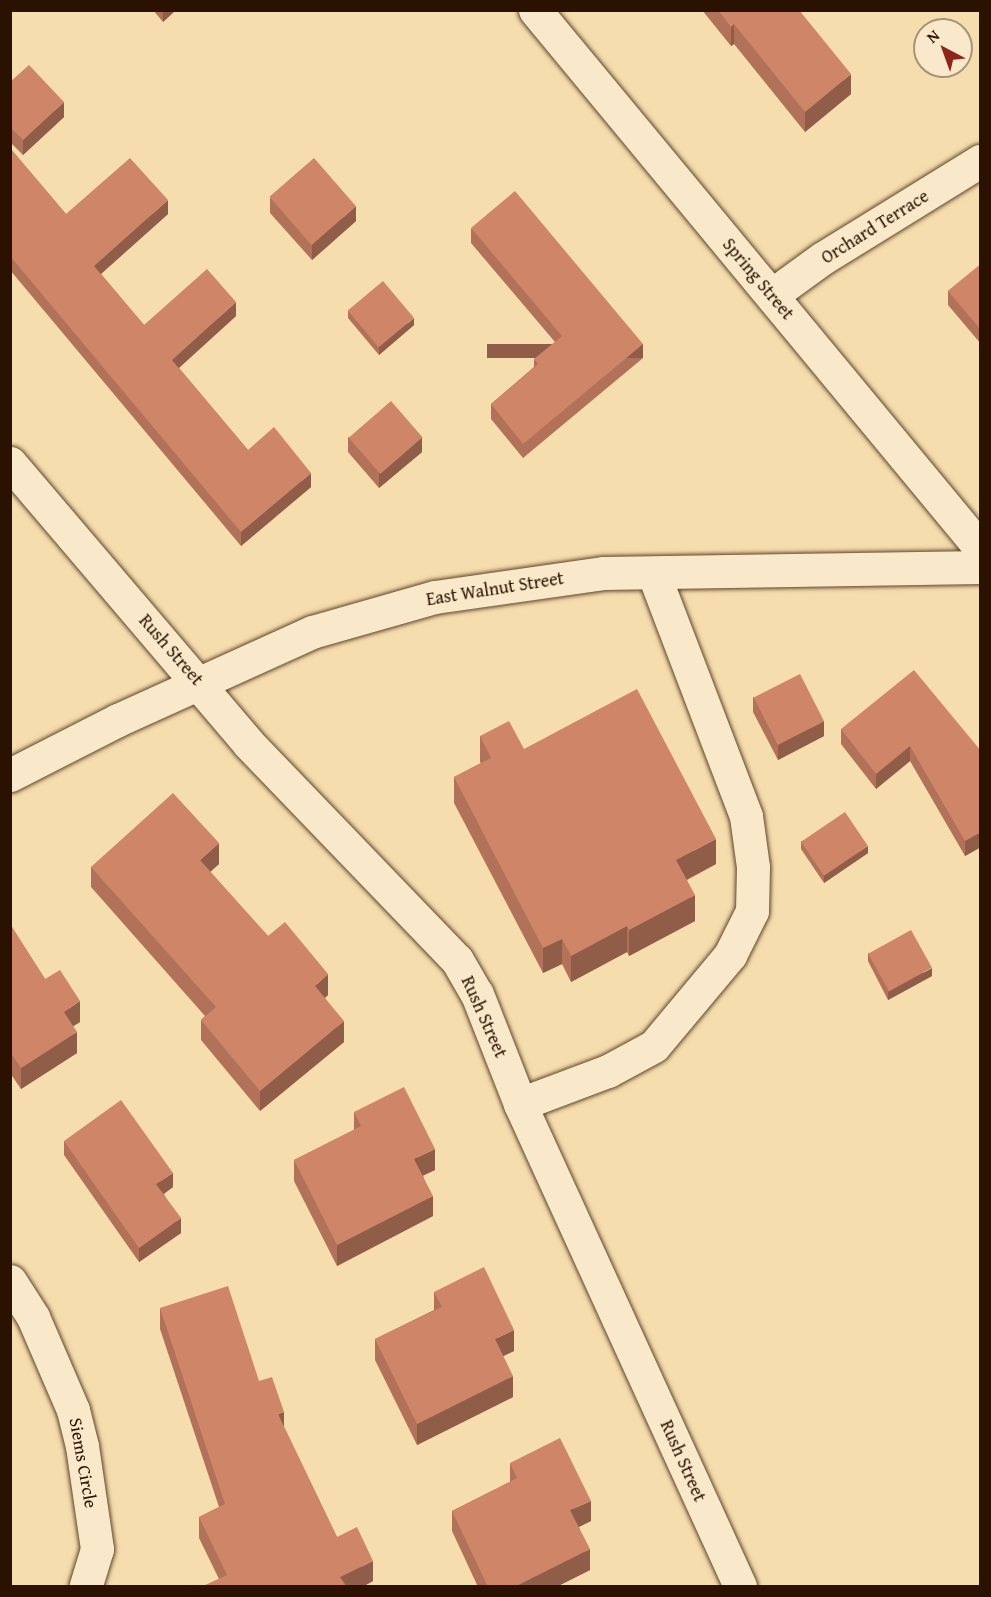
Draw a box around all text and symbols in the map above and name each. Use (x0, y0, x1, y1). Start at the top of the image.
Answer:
north arrow (913, 18, 973, 78)
text: N (921, 23, 944, 48)
street label: Orchard Terrace (817, 185, 933, 269)
street label: Spring Street (718, 234, 798, 324)
street label: East Walnut Street (425, 567, 565, 611)
street label: Rush Street (134, 610, 208, 690)
street label: Rush Street (456, 973, 512, 1061)
street label: Siems Circle (64, 1416, 102, 1510)
street label: Rush Street (655, 1417, 711, 1505)

